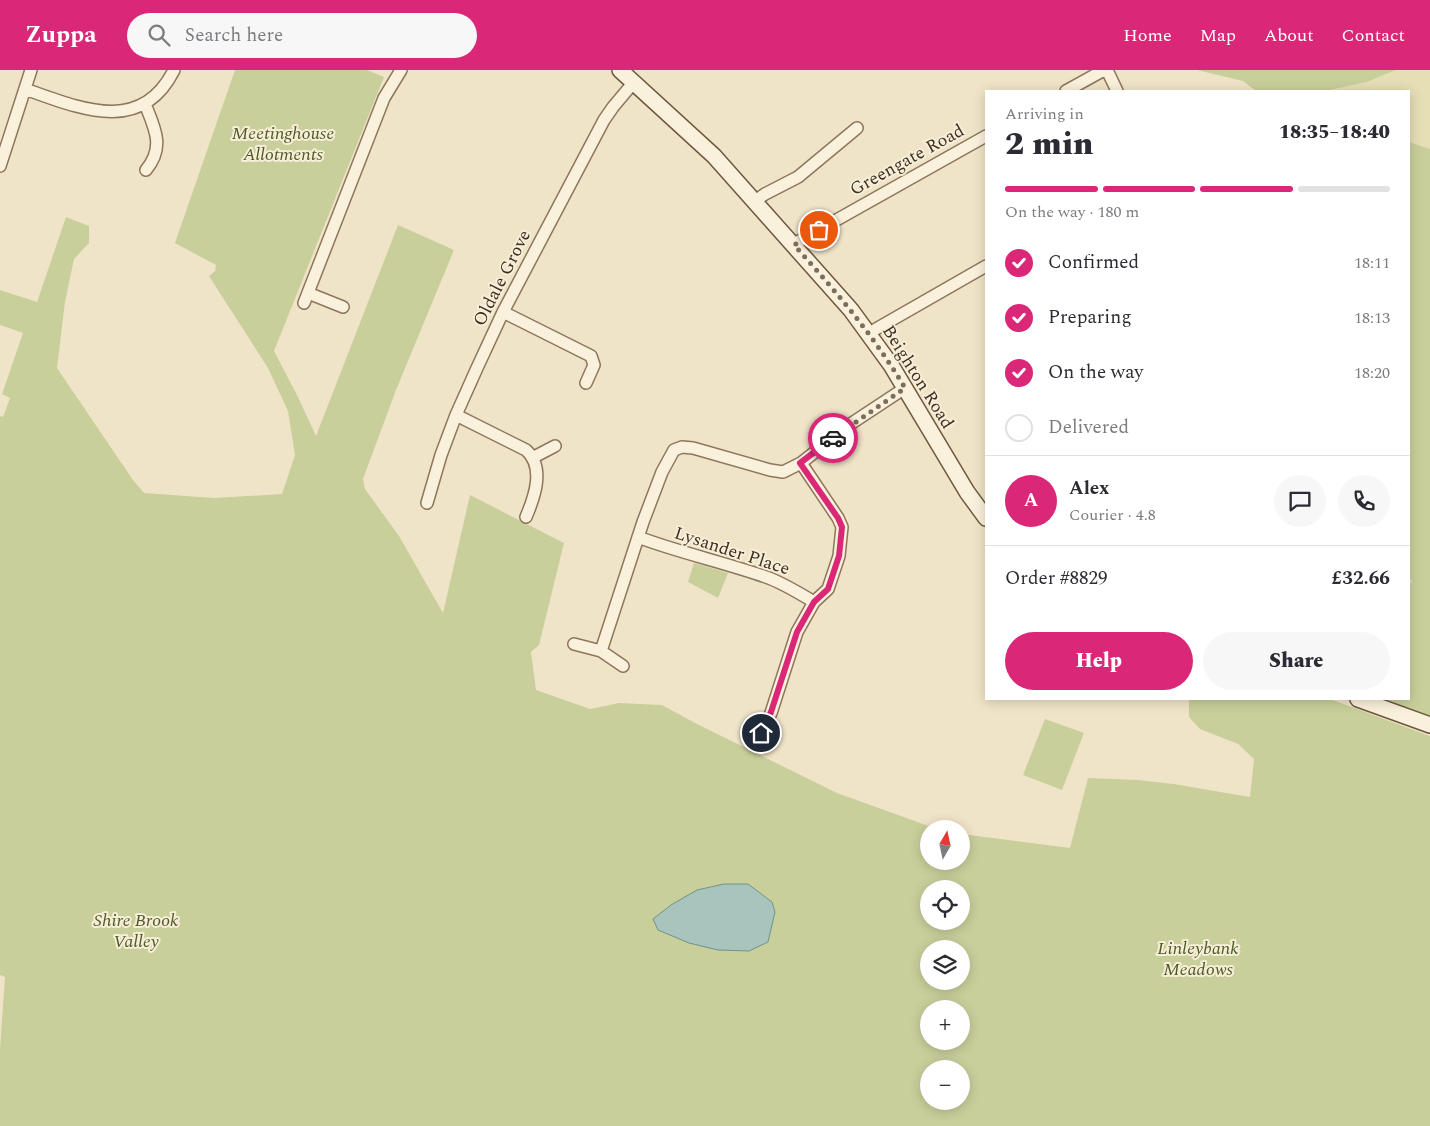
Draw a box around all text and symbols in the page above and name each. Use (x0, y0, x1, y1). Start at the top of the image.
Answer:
search box (127, 13, 477, 58)
text: Zuppa (25, 17, 97, 53)
icon: search (145, 21, 173, 49)
text: Search here (185, 21, 283, 50)
text: Home (1123, 22, 1172, 49)
text: Map (1200, 22, 1236, 49)
text: About (1264, 22, 1314, 49)
text: Contact (1342, 22, 1405, 49)
text: Arriving in (1005, 102, 1084, 126)
street label: Greengate Road (845, 117, 969, 203)
text: 18:35–18:40 (1279, 118, 1390, 147)
park label: Meetinghouse Allotments (232, 120, 334, 168)
text: 2 min (1005, 120, 1093, 169)
text: On the way · 180 m (1005, 200, 1139, 224)
pin (798, 209, 840, 251)
icon: bag (805, 216, 833, 244)
street label: Oldale Grove (466, 225, 538, 331)
text: Confirmed (1048, 248, 1139, 277)
icon: check (1005, 249, 1033, 277)
text: 18:11 (1354, 251, 1390, 275)
text: Preparing (1048, 303, 1132, 332)
icon: check (1005, 304, 1033, 332)
text: 18:13 (1354, 306, 1390, 330)
street label: Beighton Road (875, 320, 961, 434)
text: On the way (1048, 358, 1144, 387)
icon: check (1005, 359, 1033, 387)
text: 18:20 (1354, 361, 1390, 385)
courier (808, 413, 858, 463)
text: Delivered (1048, 413, 1129, 442)
icon: car (819, 424, 847, 452)
text: Alex (1069, 474, 1110, 503)
button: chat (1274, 475, 1326, 527)
button: phone (1338, 475, 1390, 527)
text: A (1024, 486, 1038, 515)
text: Courier · 4.8 (1069, 503, 1156, 527)
street label: Lysander Place (671, 520, 793, 582)
text: Order #8829 (1005, 564, 1108, 593)
text: £32.66 (1332, 564, 1390, 593)
button: Help (1005, 632, 1193, 690)
button: Share (1203, 632, 1390, 690)
pin (740, 712, 782, 754)
icon: home (747, 719, 775, 747)
north arrow (920, 820, 970, 870)
map controls (920, 820, 970, 1110)
button: locate (920, 880, 970, 930)
park label: Shire Brook Valley (93, 907, 179, 955)
park label: Linleybank Meadows (1157, 935, 1239, 983)
button: layers (920, 940, 970, 990)
button: + (920, 1000, 970, 1050)
button: − (920, 1060, 970, 1110)

